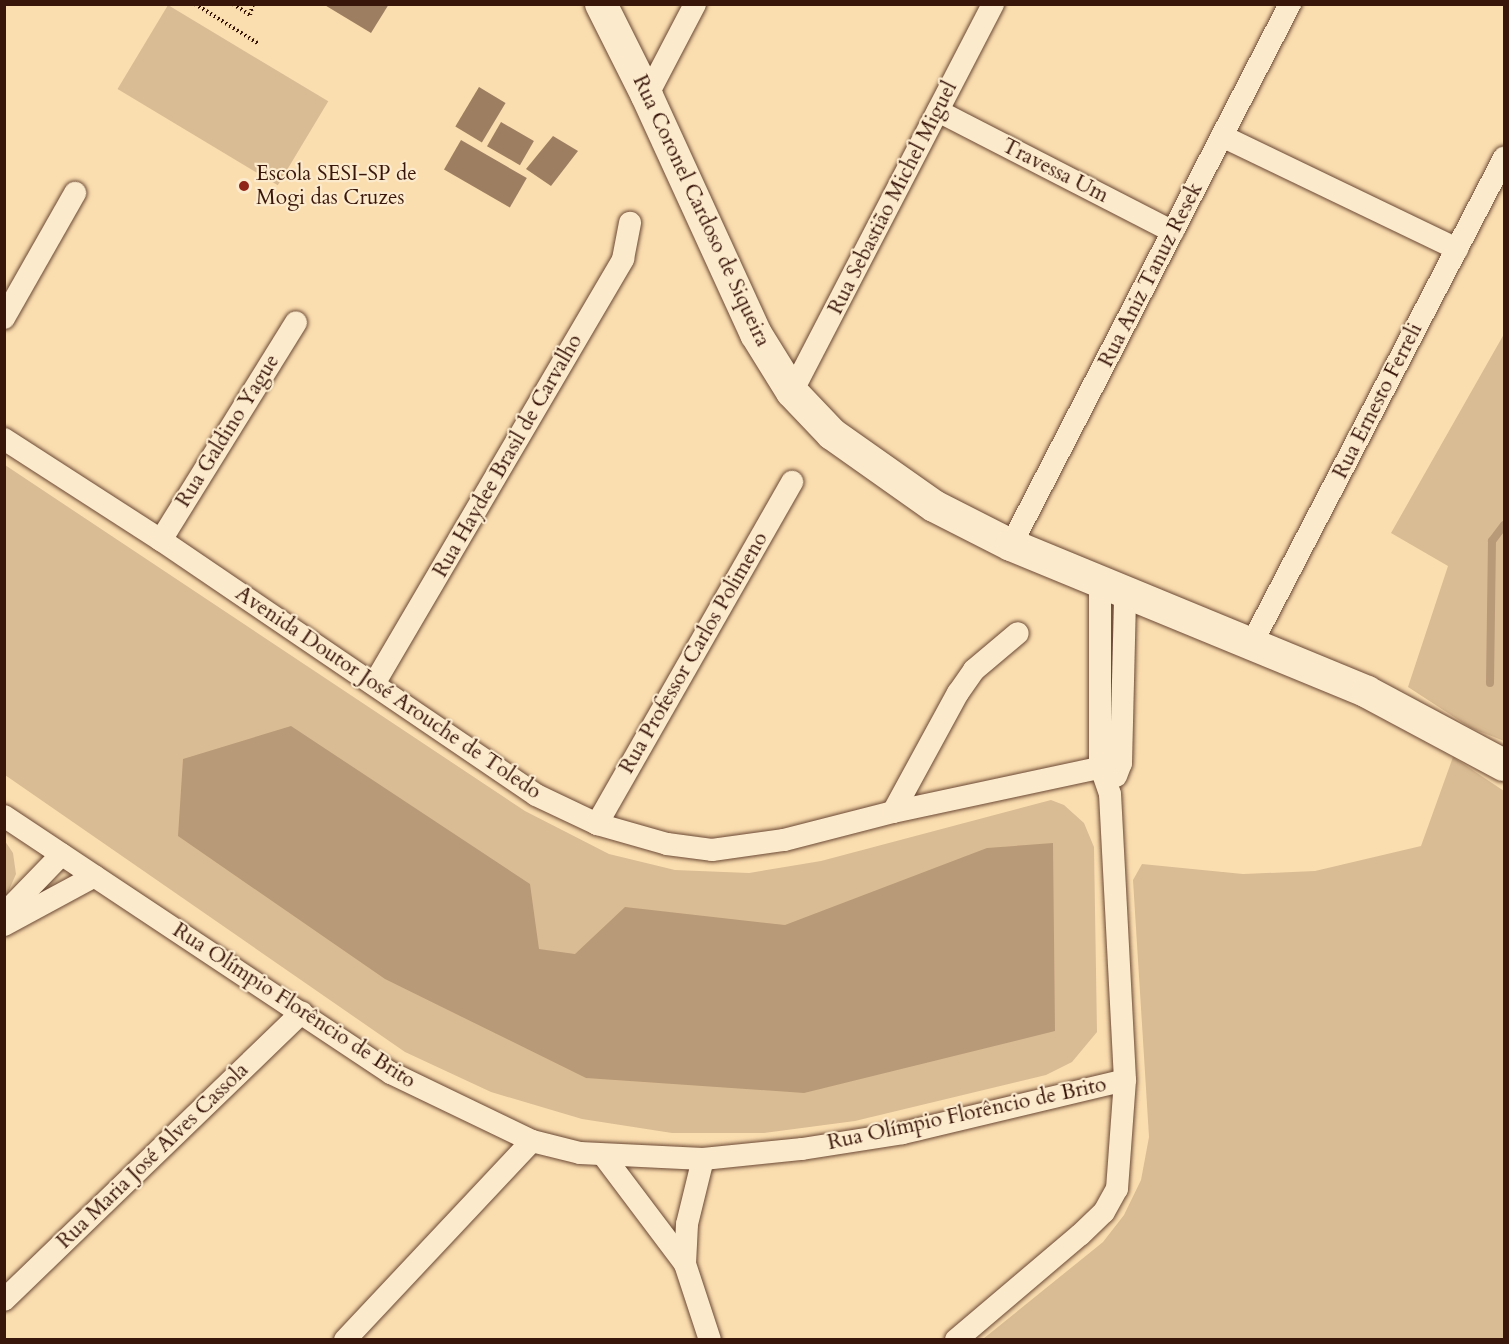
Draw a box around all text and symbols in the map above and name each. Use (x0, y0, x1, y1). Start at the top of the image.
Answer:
street label: Rua Coronel Cardoso de Siqueira (627, 71, 775, 351)
street label: Rua Sebastião Michel Miguel (823, 77, 963, 319)
street label: Travessa Um (998, 133, 1112, 209)
place label: Escola SESI-SP de Mogi das Cruzes (256, 161, 417, 211)
marker: Escola SESI-SP de Mogi das Cruzes (237, 179, 251, 193)
street label: Rua Aniz Tanuz Resek (1094, 179, 1208, 371)
street label: Rua Ernesto Ferreli (1328, 319, 1428, 483)
street label: Rua Haydee Brasil de Carvalho (428, 330, 588, 582)
street label: Rua Galdino Yague (171, 350, 285, 512)
street label: Rua Professor Carlos Polimeno (614, 528, 774, 778)
street label: Avenida Doutor José Arouche de Toledo (230, 581, 546, 805)
street label: Rua Olímpio Florêncio de Brito (168, 918, 420, 1094)
street label: Rua Maria José Alves Cassola (52, 1058, 254, 1254)
street label: Rua Olímpio Florêncio de Brito (825, 1072, 1109, 1156)

